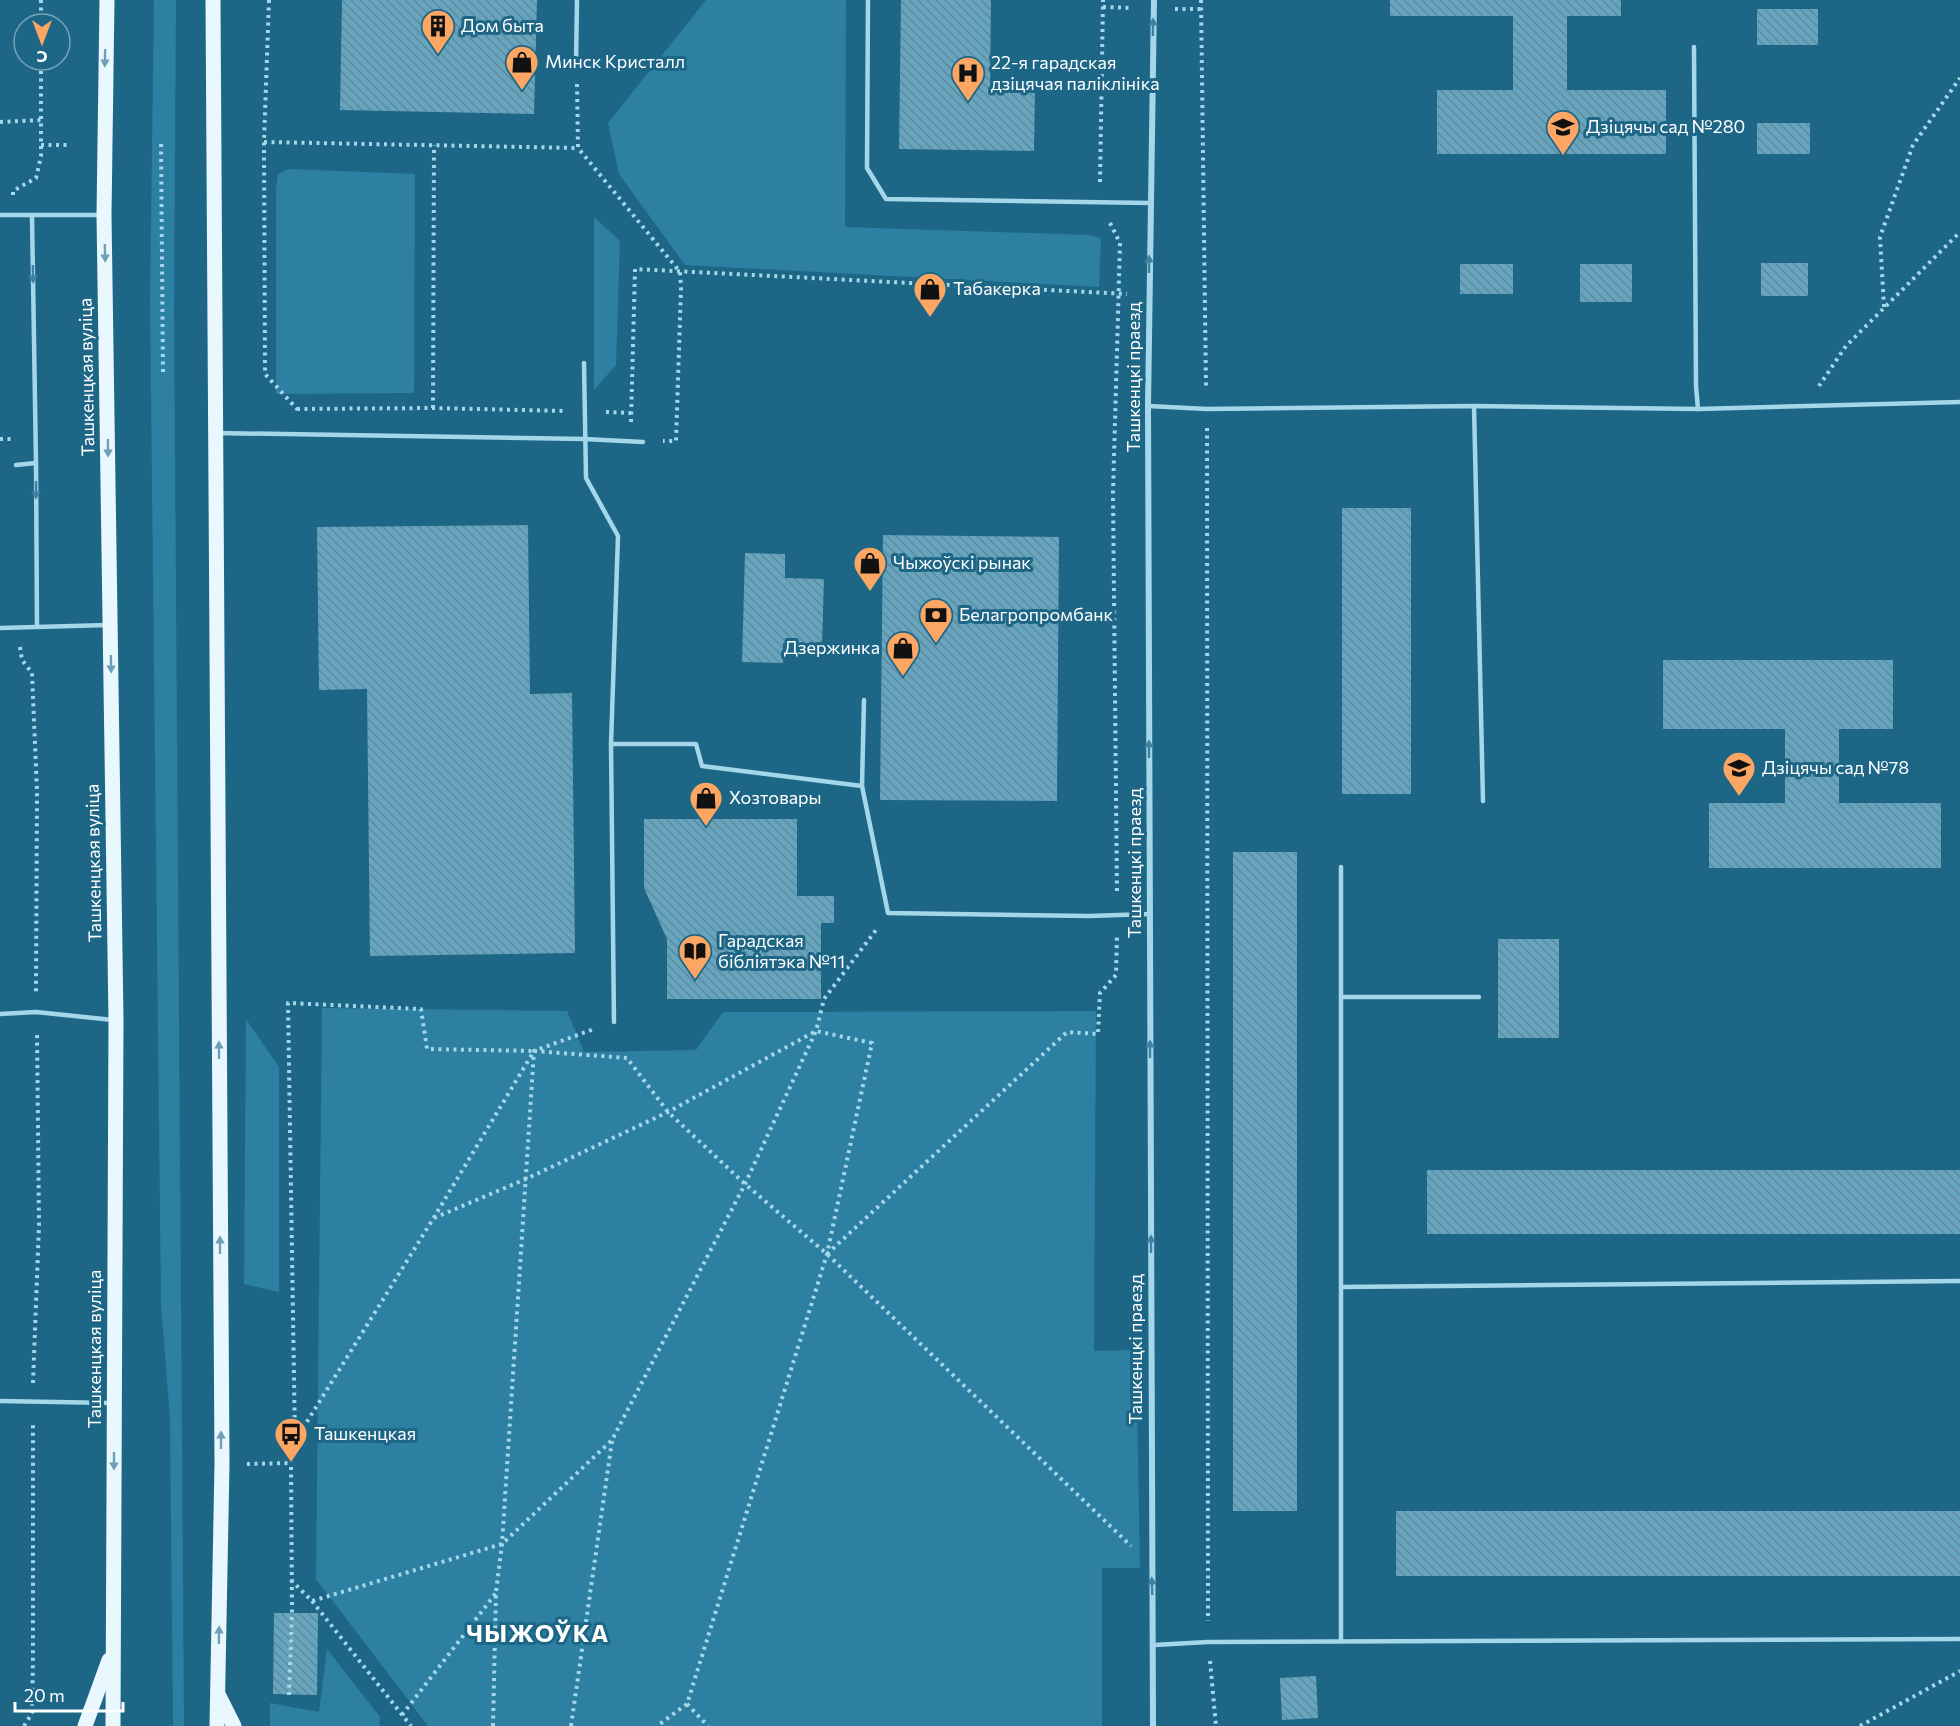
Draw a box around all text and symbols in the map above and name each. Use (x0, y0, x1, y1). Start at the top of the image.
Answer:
building icon: Дом быта (420, 8, 456, 55)
north arrow (12, 12, 72, 72)
place label: Дом быта (461, 14, 544, 36)
one-way arrow (1148, 18, 1158, 37)
shop icon: Минск Кристалл (504, 44, 540, 91)
text: С (36, 48, 47, 67)
one-way arrow (101, 49, 110, 68)
place label: Минск Кристалл (545, 50, 685, 72)
place label: 22-я гарадская дзіцячая паліклініка (991, 51, 1160, 94)
hospital icon: 22-я гарадская дзіцячая паліклініка (950, 55, 986, 102)
school or university icon: Дзіцячы сад №280 (1545, 109, 1581, 156)
place label: Дзіцячы сад №280 (1586, 115, 1745, 137)
one-way arrow (100, 244, 110, 263)
one-way arrow (1145, 254, 1154, 273)
one-way arrow (28, 265, 38, 284)
shop icon: Табакерка (912, 271, 948, 318)
place label: Табакерка (953, 277, 1041, 299)
street label: Ташкенцкая вуліца (74, 298, 98, 457)
street label: Ташкенцкі праезд (1122, 301, 1144, 452)
one-way arrow (103, 439, 113, 458)
one-way arrow (31, 481, 41, 500)
shop icon: Чыжоўскі рынак (852, 545, 888, 592)
place label: Чыжоўскі рынак (893, 551, 1031, 573)
bank icon: Белагропромбанк (918, 597, 954, 644)
place label: Белагропромбанк (959, 603, 1113, 625)
shop icon: Дзержинка (885, 630, 921, 677)
place label: Дзержинка (784, 636, 880, 658)
one-way arrow (106, 655, 116, 674)
one-way arrow (1144, 740, 1154, 759)
school or university icon: Дзіцячы сад №78 (1721, 750, 1757, 797)
place label: Дзіцячы сад №78 (1762, 756, 1909, 778)
shop icon: Хозтовары (688, 780, 724, 827)
street label: Ташкенцкая вуліца (81, 784, 105, 943)
place label: Хозтовары (729, 786, 822, 808)
street label: Ташкенцкі праезд (1123, 787, 1145, 938)
place label: Гарадская бібліятэка №11 (718, 929, 845, 972)
library icon: Гарадская бібліятэка №11 (677, 933, 713, 980)
one-way arrow (1145, 1040, 1155, 1059)
one-way arrow (214, 1041, 224, 1060)
one-way arrow (1146, 1235, 1156, 1254)
one-way arrow (215, 1236, 225, 1255)
street label: Ташкенцкая вуліца (83, 1270, 105, 1428)
street label: Ташкенцкі праезд (1124, 1273, 1146, 1424)
bus stop icon: Ташкенцкая (273, 1416, 309, 1463)
place label: Ташкенцкая (314, 1422, 416, 1444)
one-way arrow (216, 1431, 226, 1450)
one-way arrow (109, 1452, 119, 1471)
one-way arrow (1147, 1577, 1157, 1596)
district label: ЧЫЖОЎКА (466, 1618, 610, 1647)
one-way arrow (214, 1626, 224, 1645)
scale bar (15, 1675, 123, 1713)
text: 20 m (24, 1684, 65, 1706)

